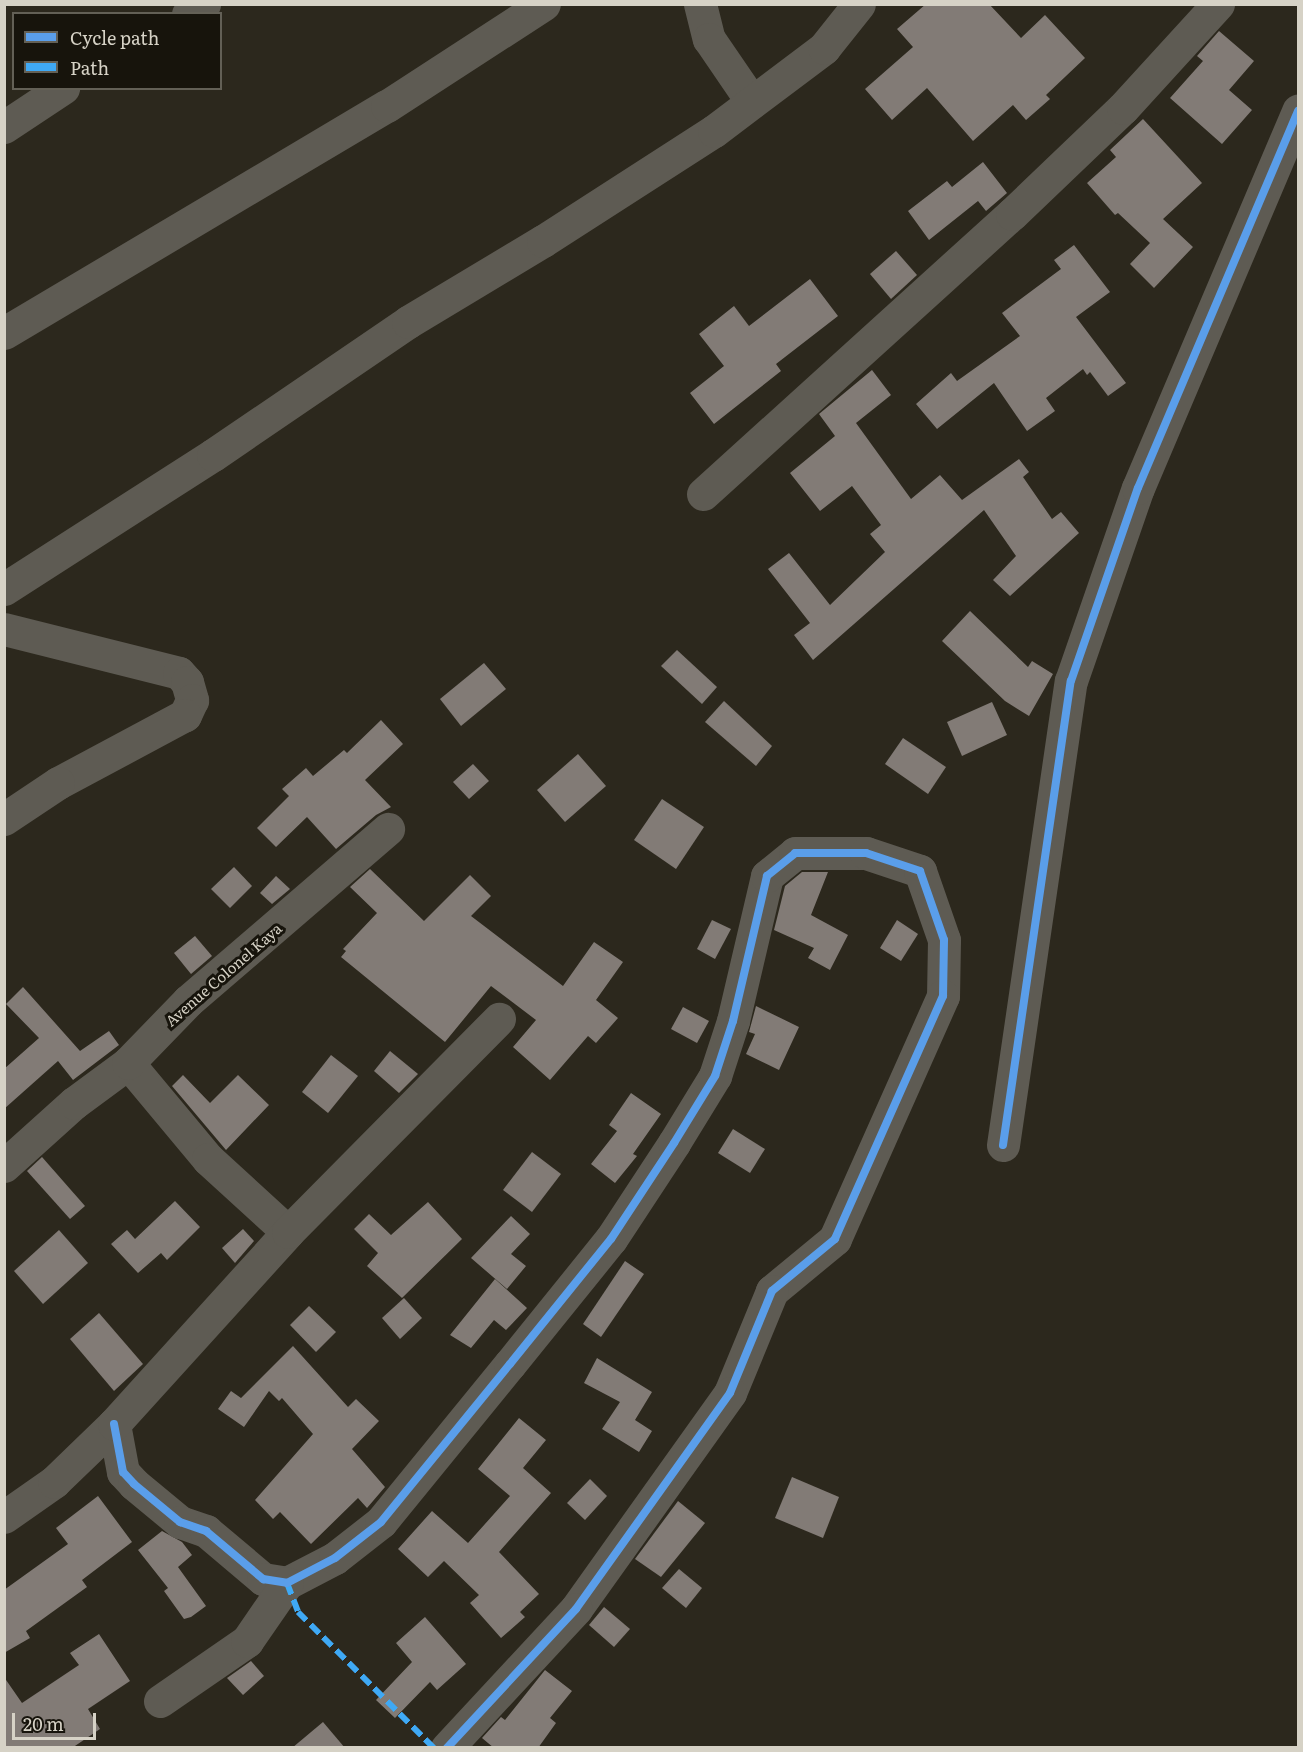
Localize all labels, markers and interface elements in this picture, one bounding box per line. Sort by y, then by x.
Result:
legend [12,12,222,90]
text: Cycle path [70,24,159,51]
text: Path [70,54,109,81]
street label: Avenue Colonel Kaya [161,918,285,1030]
scale bar [15,1701,99,1739]
text: 20 m [23,1710,64,1737]

